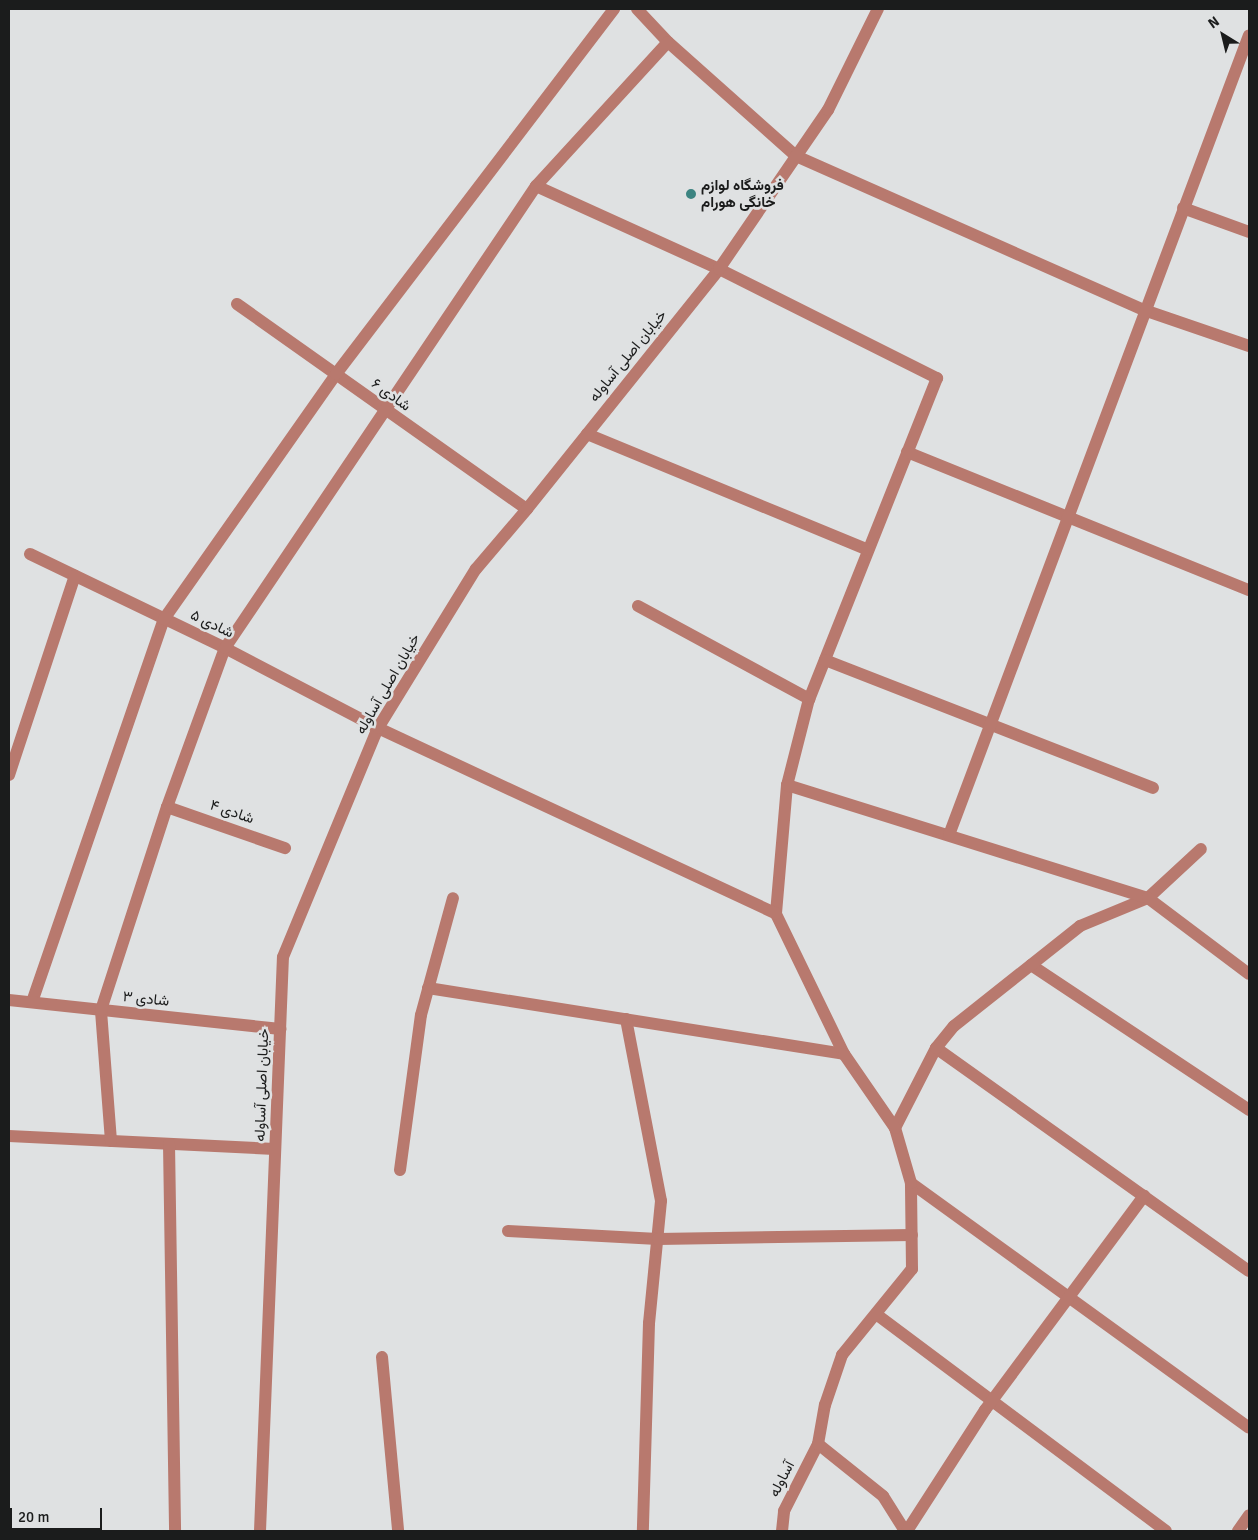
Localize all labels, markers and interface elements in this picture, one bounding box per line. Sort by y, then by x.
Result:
north arrow [1198,10,1248,60]
text: N [1205,13,1223,32]
place label: فروشگاه لوازم خانگی هورام [701,176,784,211]
marker: فروشگاه لوازم خانگی هورام [685,188,697,200]
street label: خیابان اصلی آساوله [585,306,671,406]
street label: شادی ۶ [368,375,414,415]
street label: شادی ۵ [188,606,236,642]
street label: خیابان اصلی آساوله [352,631,424,737]
street label: شادی ۴ [208,796,256,828]
street label: شادی ۳ [122,988,170,1010]
street label: خیابان اصلی آساوله [251,1028,273,1142]
street label: آساوله [765,1458,799,1500]
scale bar [12,1498,105,1530]
text: 20 m [18,1508,49,1526]

